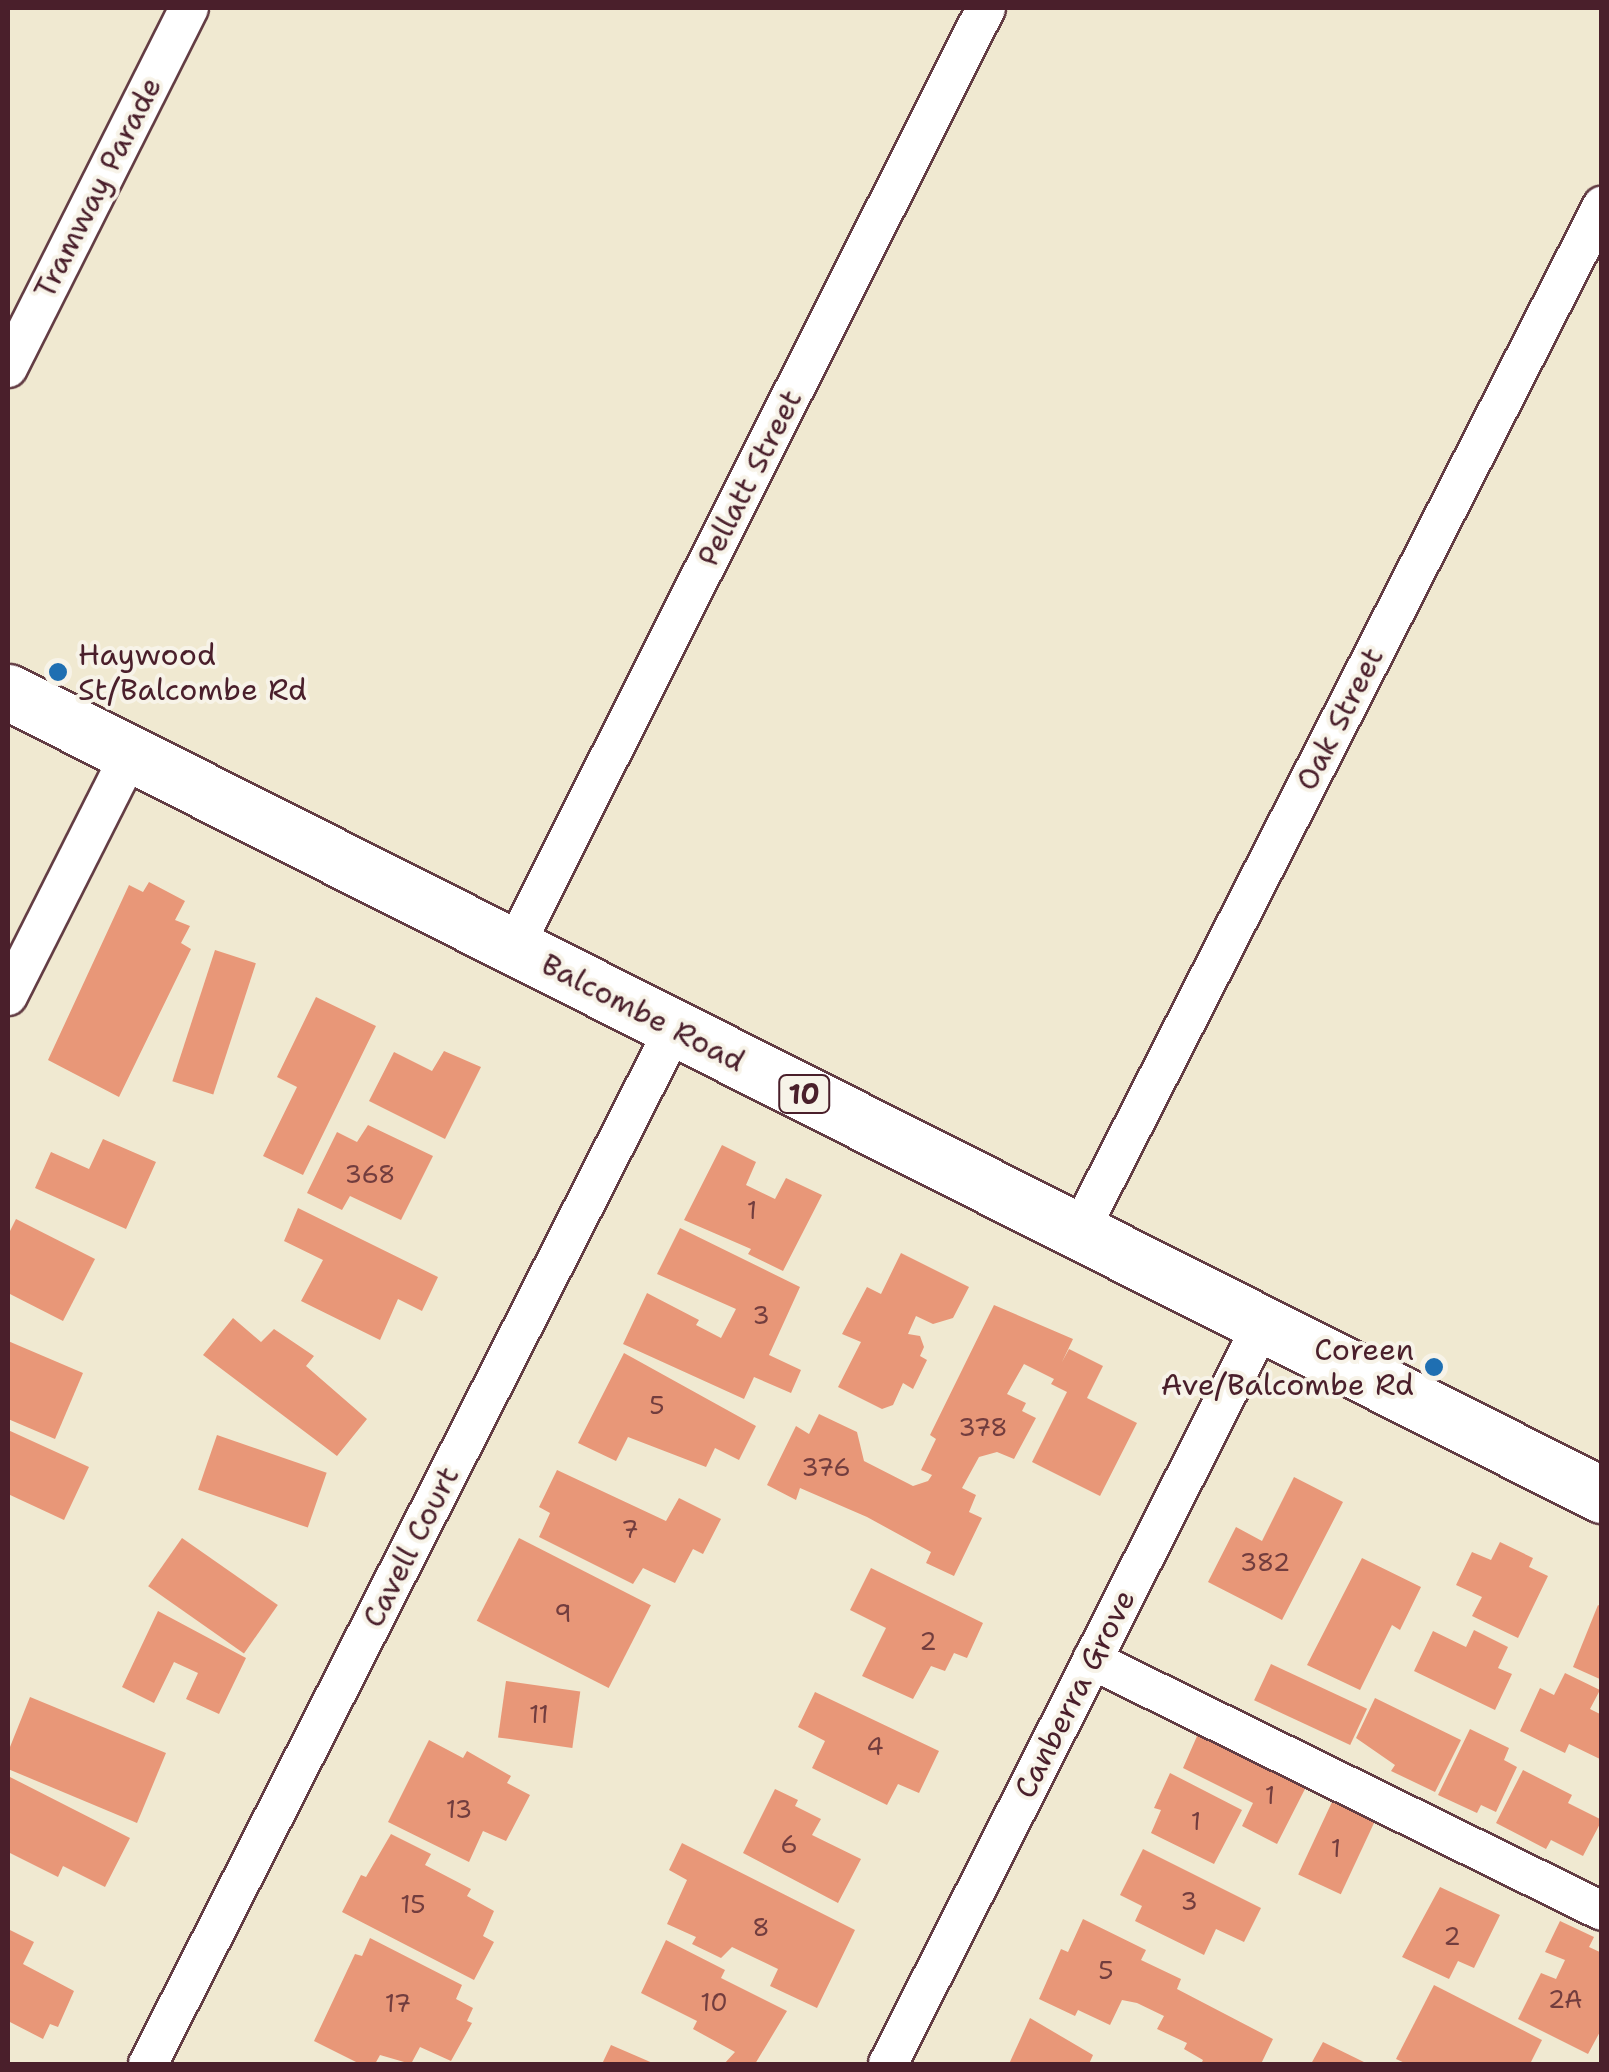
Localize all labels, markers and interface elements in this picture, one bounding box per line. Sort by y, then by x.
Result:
street label: Tramway Parade [27,71,169,305]
street label: Pellatt Street [690,384,810,572]
place label: Haywood St/Balcombe Rd [78,637,307,708]
street label: Oak Street [1289,641,1391,797]
marker: Haywood St/Balcombe Rd [47,661,69,683]
street label: Balcombe Road [535,946,751,1080]
road number: 10 [776,1071,832,1117]
house number: 368 [345,1159,395,1189]
house number: 1 [747,1195,757,1225]
house number: 3 [752,1300,770,1330]
place label: Coreen Ave/Balcombe Rd [1161,1332,1414,1402]
marker: Coreen Ave/Balcombe Rd [1423,1356,1445,1378]
house number: 5 [649,1390,665,1420]
house number: 378 [958,1412,1008,1442]
house number: 376 [801,1452,851,1482]
street label: Cavell Court [355,1461,467,1633]
house number: 7 [621,1514,639,1544]
house number: 382 [1240,1547,1290,1577]
street label: Canberra Grove [1007,1584,1143,1804]
house number: 9 [554,1598,572,1628]
house number: 2 [919,1626,937,1656]
house number: 11 [529,1699,549,1729]
house number: 4 [866,1731,884,1761]
house number: 1 [1265,1780,1275,1810]
house number: 13 [446,1794,472,1824]
house number: 1 [1191,1806,1201,1836]
house number: 6 [780,1829,798,1859]
house number: 1 [1331,1833,1341,1863]
house number: 3 [1180,1886,1198,1916]
house number: 15 [400,1889,426,1919]
house number: 8 [752,1912,770,1942]
house number: 2 [1443,1921,1461,1951]
house number: 5 [1098,1955,1114,1985]
house number: 2A [1548,1984,1582,2014]
house number: 10 [700,1987,728,2017]
house number: 17 [385,1988,411,2018]

